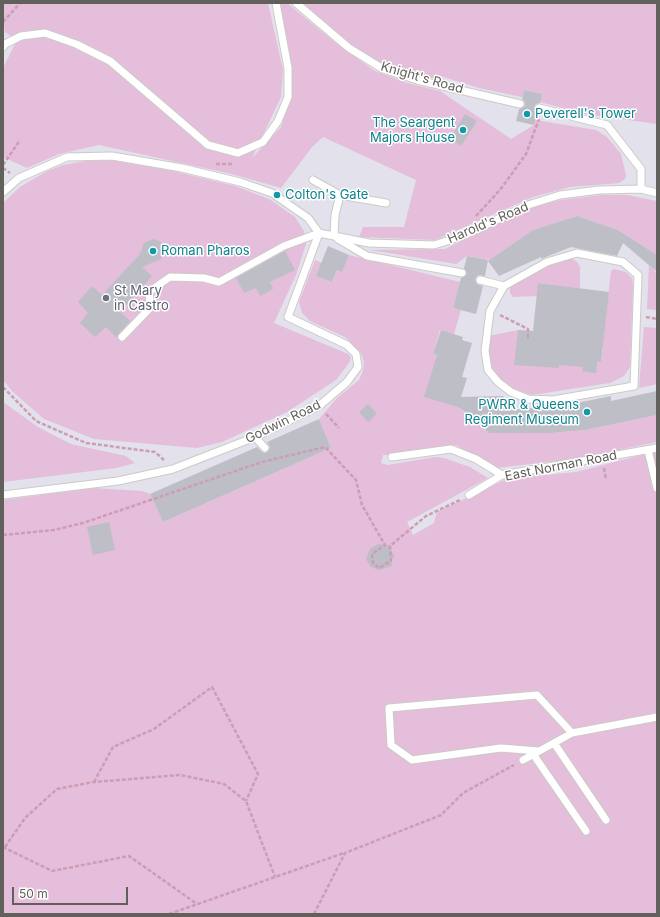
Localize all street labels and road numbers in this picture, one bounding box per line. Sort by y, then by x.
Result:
street label: Knight's Road [379,59,465,97]
street label: Harold's Road [445,199,531,247]
street label: Godwin Road [243,397,323,447]
street label: East Norman Road [504,447,618,485]

